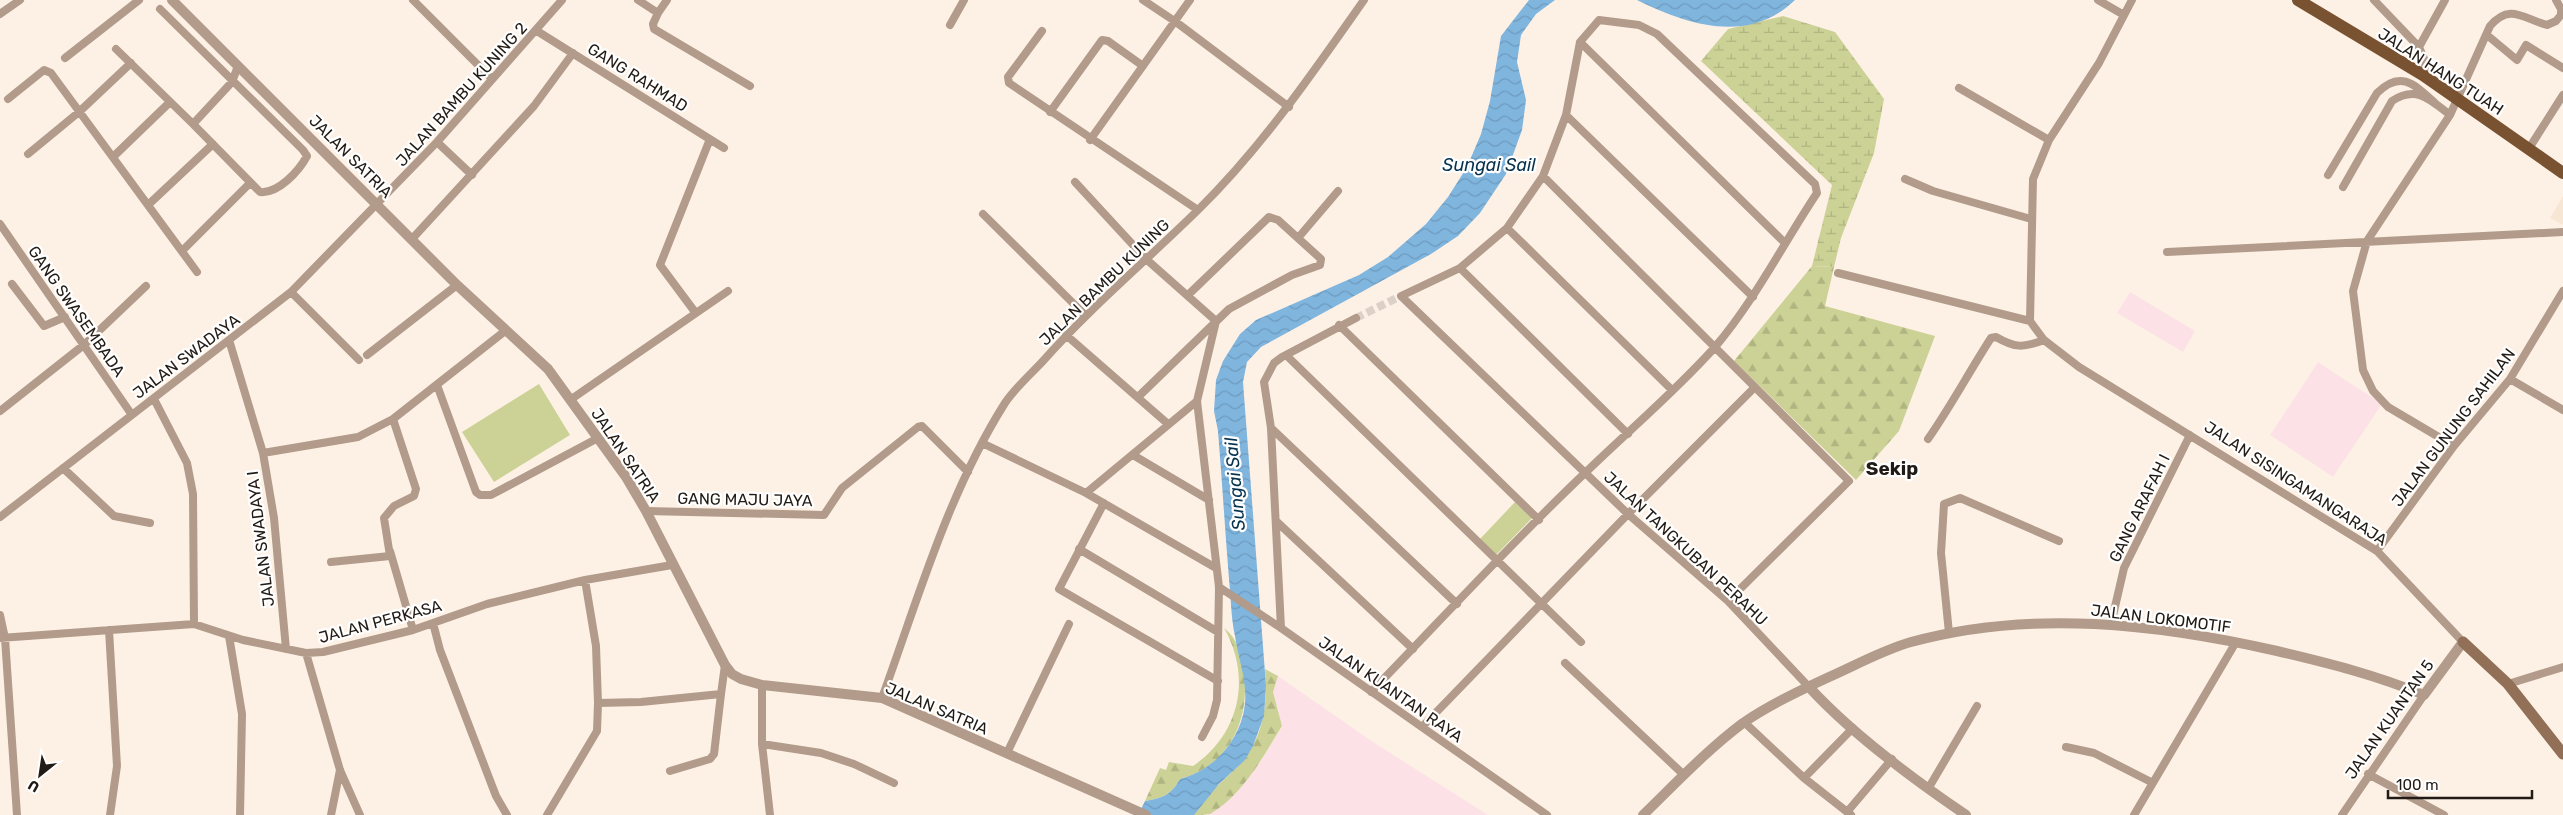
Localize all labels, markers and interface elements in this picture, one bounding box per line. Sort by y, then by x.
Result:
street label: JALAN BAMBU KUNING 2 [392,19,531,170]
street label: JALAN HANG TUAH [2375,24,2507,119]
street label: GANG RAHMAD [584,39,691,116]
street label: JALAN SATRIA [305,111,396,202]
water label: Sungai Sail [1442,154,1536,176]
street label: JALAN BAMBU KUNING [1035,215,1173,349]
street label: GANG SWASEMBADA [24,242,129,381]
street label: JALAN SWADAYA [129,310,244,403]
street label: JALAN GUNUNG SAHILAN [2388,345,2519,510]
street label: JALAN SATRIA [587,405,664,506]
street label: JALAN SISINGAMANGARAJA [2201,417,2391,550]
water label: Sungai Sail [1220,436,1250,532]
street label: GANG ARAFAH I [2105,451,2174,565]
district label: Sekip [1866,457,1918,480]
street label: JALAN TANGKUBAN PERAHU [1600,467,1771,629]
street label: JALAN SWADAYA I [243,470,278,608]
street label: GANG MAJU JAYA [677,489,813,510]
street label: JALAN PERKASA [317,596,444,647]
street label: JALAN LOKOMOTIF [2090,600,2232,637]
street label: JALAN KUANTAN RAYA [1315,632,1467,747]
street label: JALAN KUANTAN 5 [2341,656,2438,783]
street label: JALAN SATRIA [883,678,991,739]
north arrow [15,750,65,800]
scale bar [2388,768,2532,800]
text: U [25,776,42,796]
text: 100 m [2396,776,2438,794]

